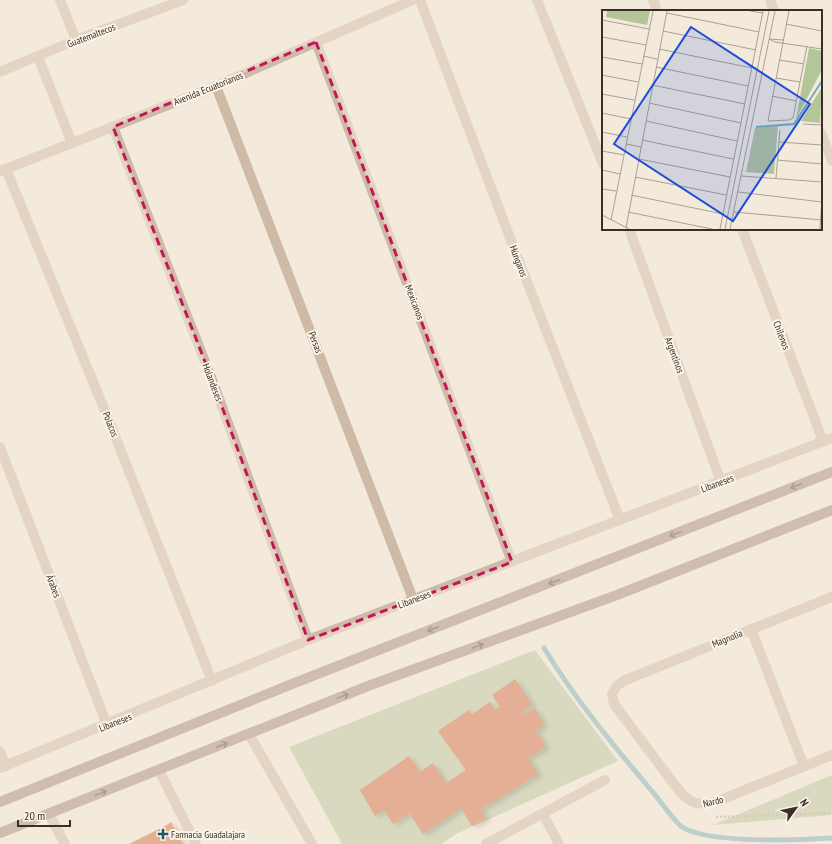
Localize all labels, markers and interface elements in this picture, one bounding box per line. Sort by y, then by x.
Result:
inset map [602,10,822,230]
street label: Guatemaltecos [65,20,118,51]
street label: Avenida Ecuatorianos [172,68,245,108]
street label: Húngaros [507,244,531,279]
street label: Mexicanos [402,283,427,322]
street label: Chilenos [770,319,793,352]
street label: Persas [306,330,326,355]
street label: Argentinos [662,335,687,376]
street label: Holandeses [199,361,226,404]
street label: Polacos [100,410,122,439]
street label: Libaneses [699,471,736,496]
one-way arrow [790,483,802,491]
one-way arrow [669,531,681,538]
street label: Árabes [43,573,64,600]
one-way arrow [548,578,560,586]
street label: Libaneses [396,587,433,612]
one-way arrow [427,626,439,634]
street label: Magnolia [710,626,744,650]
one-way arrow [471,642,483,650]
one-way arrow [336,692,348,700]
street label: Libaneses [97,710,134,735]
one-way arrow [216,740,228,748]
one-way arrow [95,788,107,796]
north arrow [776,788,816,828]
street label: Nardo [701,793,725,810]
text: N [797,796,812,809]
scale bar [18,802,70,828]
text: 20 m [24,808,45,823]
place label: Farmacia Guadalajara [171,828,245,841]
marker: Farmacia Guadalajara [158,829,168,839]

